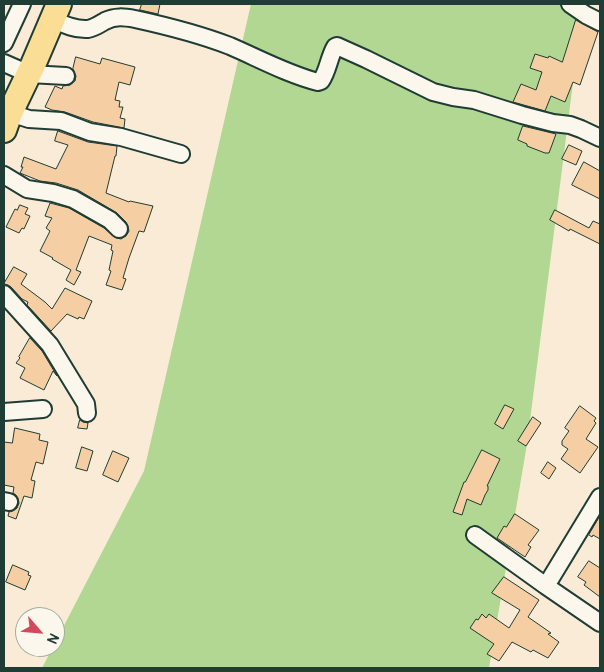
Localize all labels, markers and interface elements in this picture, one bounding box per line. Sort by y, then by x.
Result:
north arrow [15,607,65,657]
text: N [43,631,63,647]

